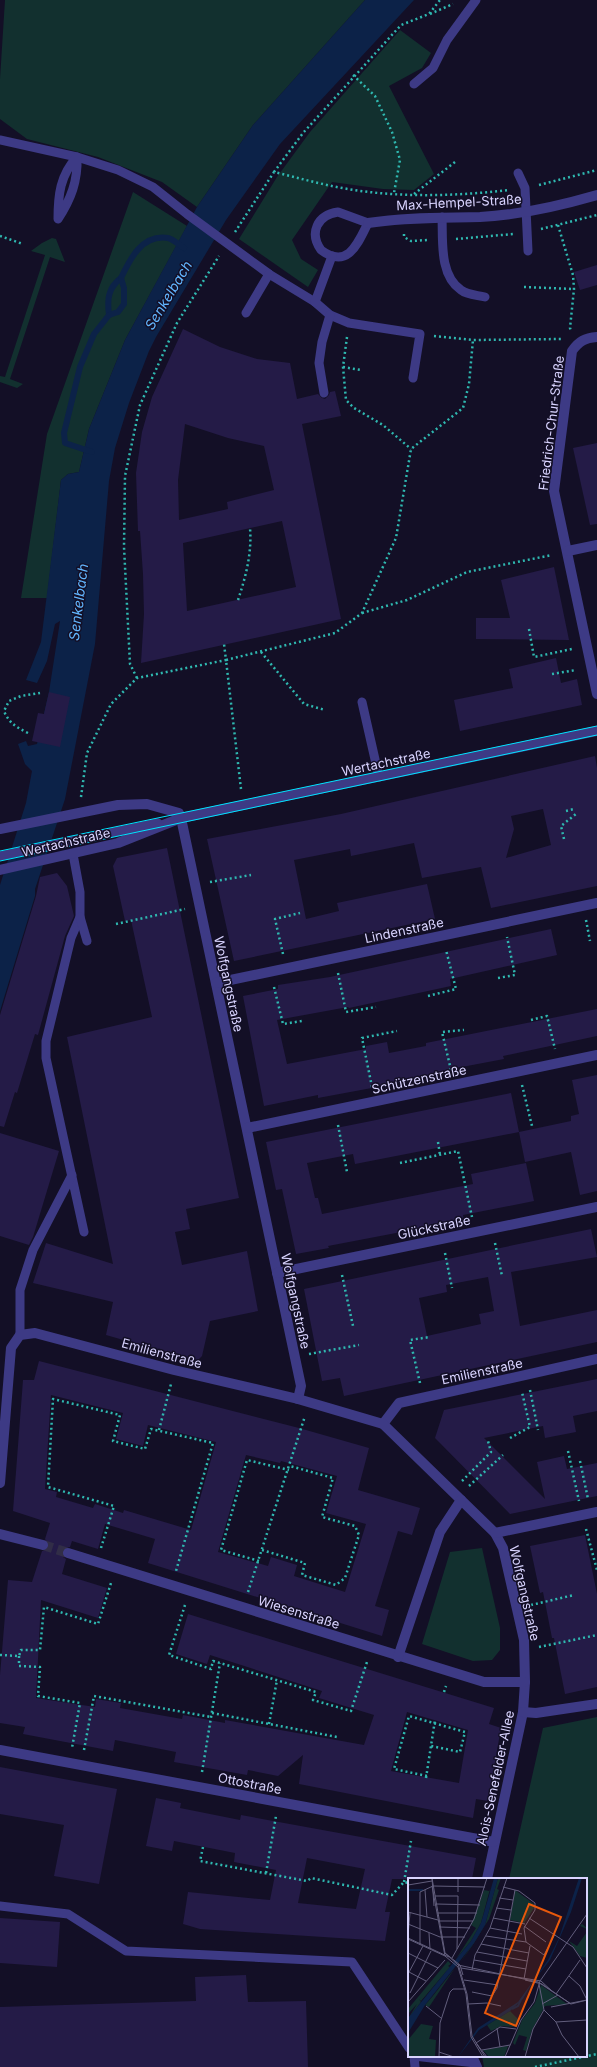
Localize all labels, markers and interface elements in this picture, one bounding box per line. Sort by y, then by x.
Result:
street label: Max-Hempel-Straße [396,191,522,213]
water label: Senkelbach [141,257,195,333]
street label: Friedrich-Chur-Straße [535,355,567,491]
water label: Senkelbach [65,562,91,642]
street label: Wertachstraße [340,745,432,779]
street label: Wertachstraße [20,824,112,860]
street label: Lindenstraße [363,914,445,946]
street label: Wolfgangstraße [211,935,247,1033]
street label: Schützenstraße [370,1061,468,1097]
street label: Glückstraße [396,1211,472,1243]
street label: Wolfgangstraße [278,1252,314,1350]
street label: Emilienstraße [120,1335,204,1371]
street label: Emilienstraße [440,1355,524,1387]
street label: Wolfgangstraße [506,1544,544,1642]
street label: Wiesenstraße [256,1592,342,1632]
street label: Alois-Senefelder-Allee [473,1709,517,1847]
street label: Ottostraße [217,1769,283,1797]
inset map [408,1878,587,2057]

